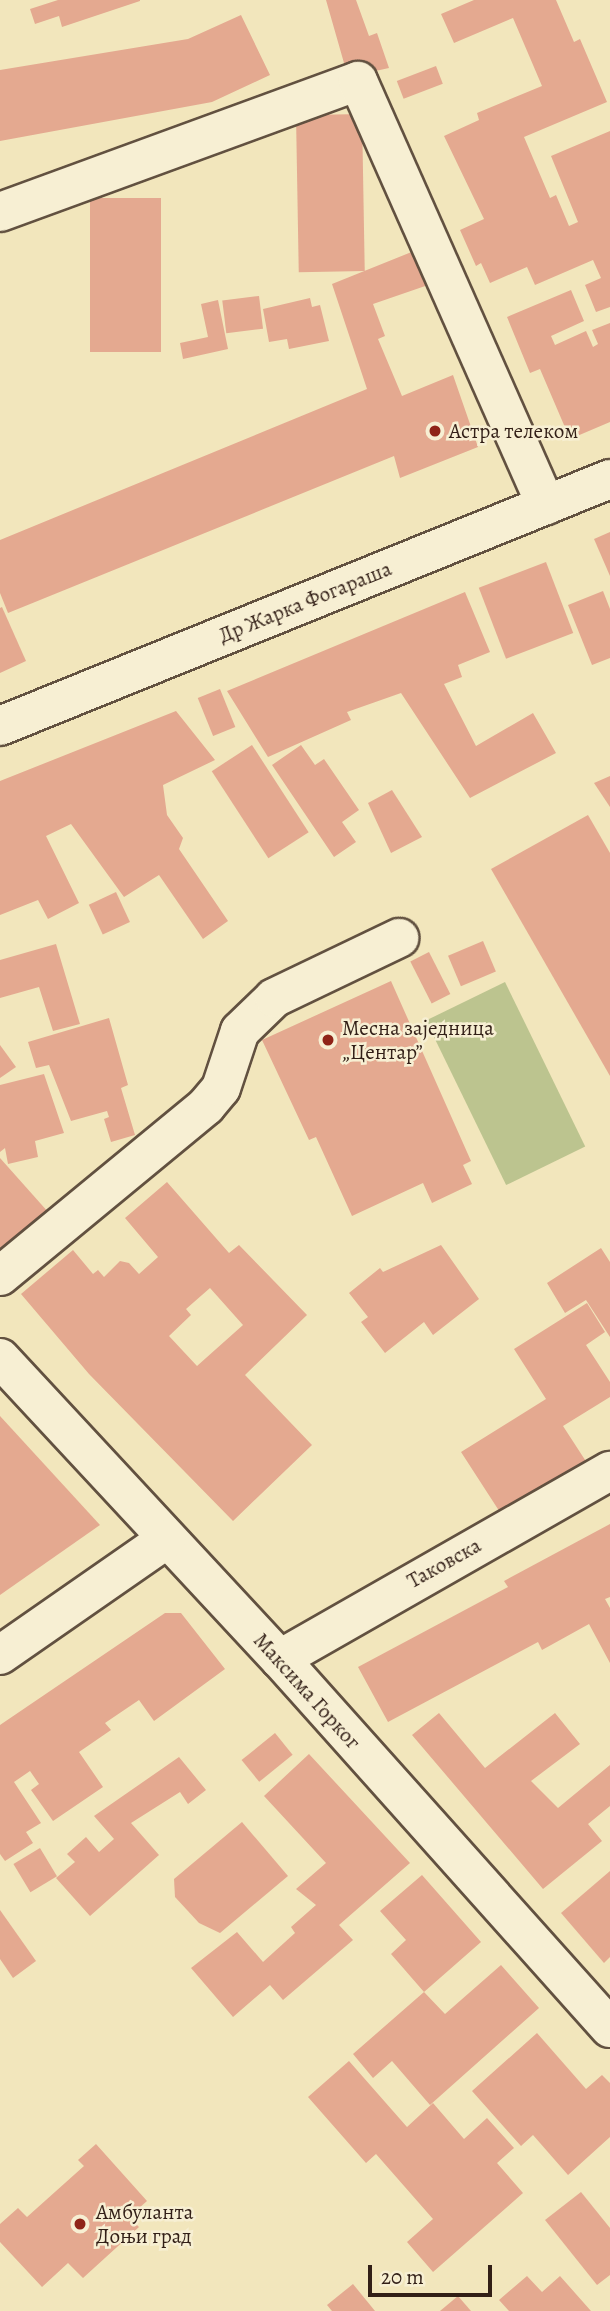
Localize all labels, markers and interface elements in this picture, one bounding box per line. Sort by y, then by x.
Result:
place label: Астра телеком [449,418,578,444]
marker: Астра телеком [427,423,443,439]
street label: Др Жарка Фогараша [215,556,395,648]
place label: Месна заједница „Центар” [342,1015,494,1065]
marker: Месна заједница „Центар” [320,1032,336,1048]
street label: Таковска [403,1532,485,1594]
street label: Максима Горког [248,1628,366,1754]
place label: Амбуланта Доњи град [96,2199,193,2249]
marker: Амбуланта Доњи град [70,2214,90,2234]
scale bar [372,2252,496,2296]
text: 20 m [381,2263,424,2291]

